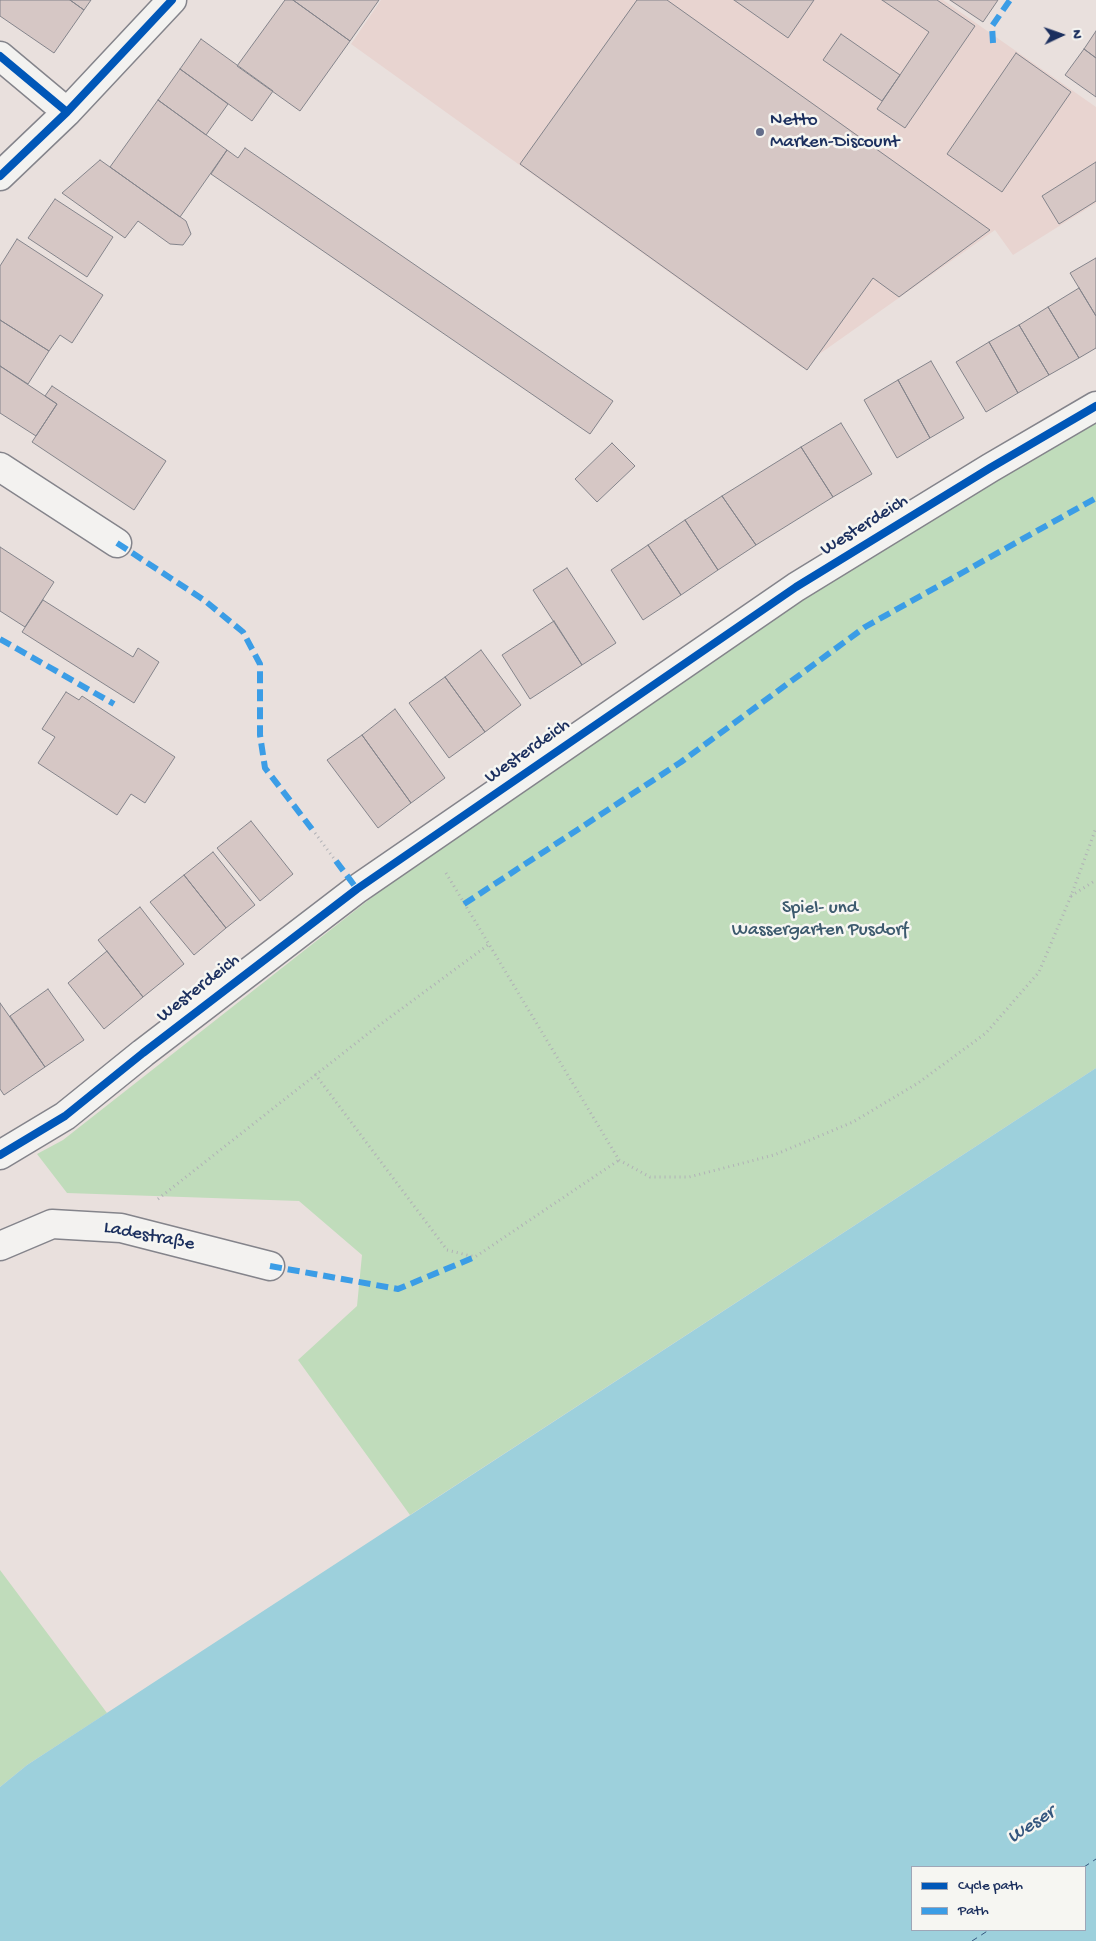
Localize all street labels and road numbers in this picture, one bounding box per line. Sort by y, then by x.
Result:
street label: Westerdeich [817,490,913,562]
street label: Westerdeich [481,714,575,790]
street label: Westerdeich [153,950,245,1028]
street label: Ladestraße [102,1217,196,1257]

